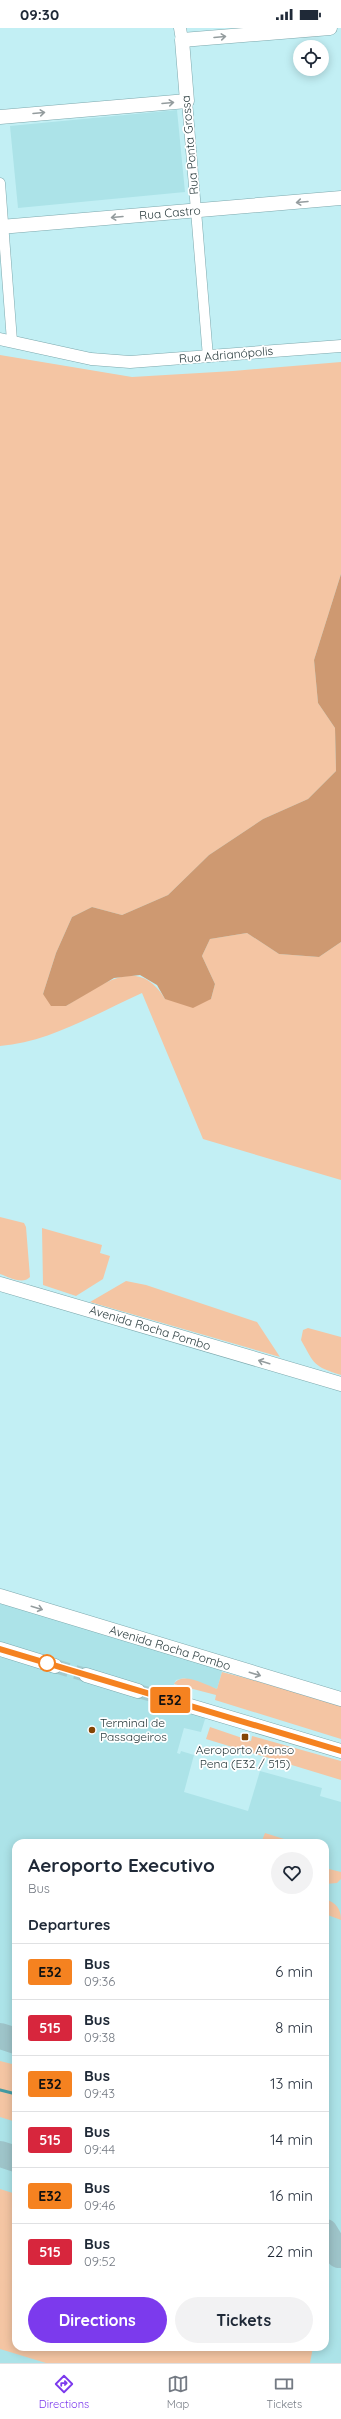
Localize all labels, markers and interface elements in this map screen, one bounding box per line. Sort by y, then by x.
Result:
text: 09:30 [20,5,59,24]
one-way arrow [213,34,226,41]
map controls [293,40,329,76]
button: locate [293,40,329,76]
street label: Rua Ponta Grossa [178,95,201,195]
one-way arrow [161,99,174,106]
one-way arrow [32,110,45,117]
one-way arrow [296,198,309,205]
street label: Rua Castro [139,202,201,223]
one-way arrow [111,214,124,221]
street label: Rua Adrianópolis [178,343,274,366]
street label: Avenida Rocha Pombo [88,1302,213,1353]
one-way arrow [258,1358,271,1365]
one-way arrow [31,1605,44,1612]
street label: Avenida Rocha Pombo [108,1622,233,1673]
unlabelled marker [38,1654,56,1672]
one-way arrow [249,1671,262,1678]
line badge: E32 [147,1687,193,1713]
text: E32 [158,1691,182,1709]
place label: Terminal de Passageiros [100,1715,167,1744]
marker: Terminal de Passageiros [87,1725,97,1735]
marker: Aeroporto Afonso Pena (E32 / 515) [240,1732,250,1742]
place label: Aeroporto Afonso Pena (E32 / 515) [196,1742,294,1771]
button: heart [271,1852,313,1894]
text: Aeroporto Executivo [28,1853,215,1877]
text: Bus [28,1880,50,1896]
text: Departures [28,1915,110,1934]
text: Bus [84,1954,110,1973]
text: 6 min [275,1962,313,1981]
text: E32 [38,1963,62,1981]
text: 09:36 [84,1973,115,1989]
text: Bus [84,2010,110,2029]
text: 8 min [275,2018,313,2037]
text: 515 [39,2019,61,2037]
text: 09:38 [84,2029,115,2045]
text: Bus [84,2066,110,2085]
text: 13 min [270,2074,313,2093]
text: E32 [38,2075,62,2093]
text: 09:43 [84,2085,115,2101]
text: Bus [84,2122,110,2141]
text: 14 min [270,2130,313,2149]
text: 515 [39,2131,61,2149]
text: 09:44 [84,2141,115,2157]
text: Bus [84,2178,110,2197]
text: 16 min [270,2186,313,2205]
text: E32 [38,2187,62,2205]
text: 09:46 [84,2197,115,2213]
text: Bus [84,2234,110,2253]
text: 22 min [267,2242,313,2261]
text: 515 [39,2243,61,2261]
text: 09:52 [84,2253,116,2269]
button: Directions [28,2297,167,2343]
button: Tickets [175,2297,313,2343]
tab: Directions [39,2373,89,2411]
tab: Map [167,2373,189,2411]
tab: Tickets [267,2373,302,2411]

